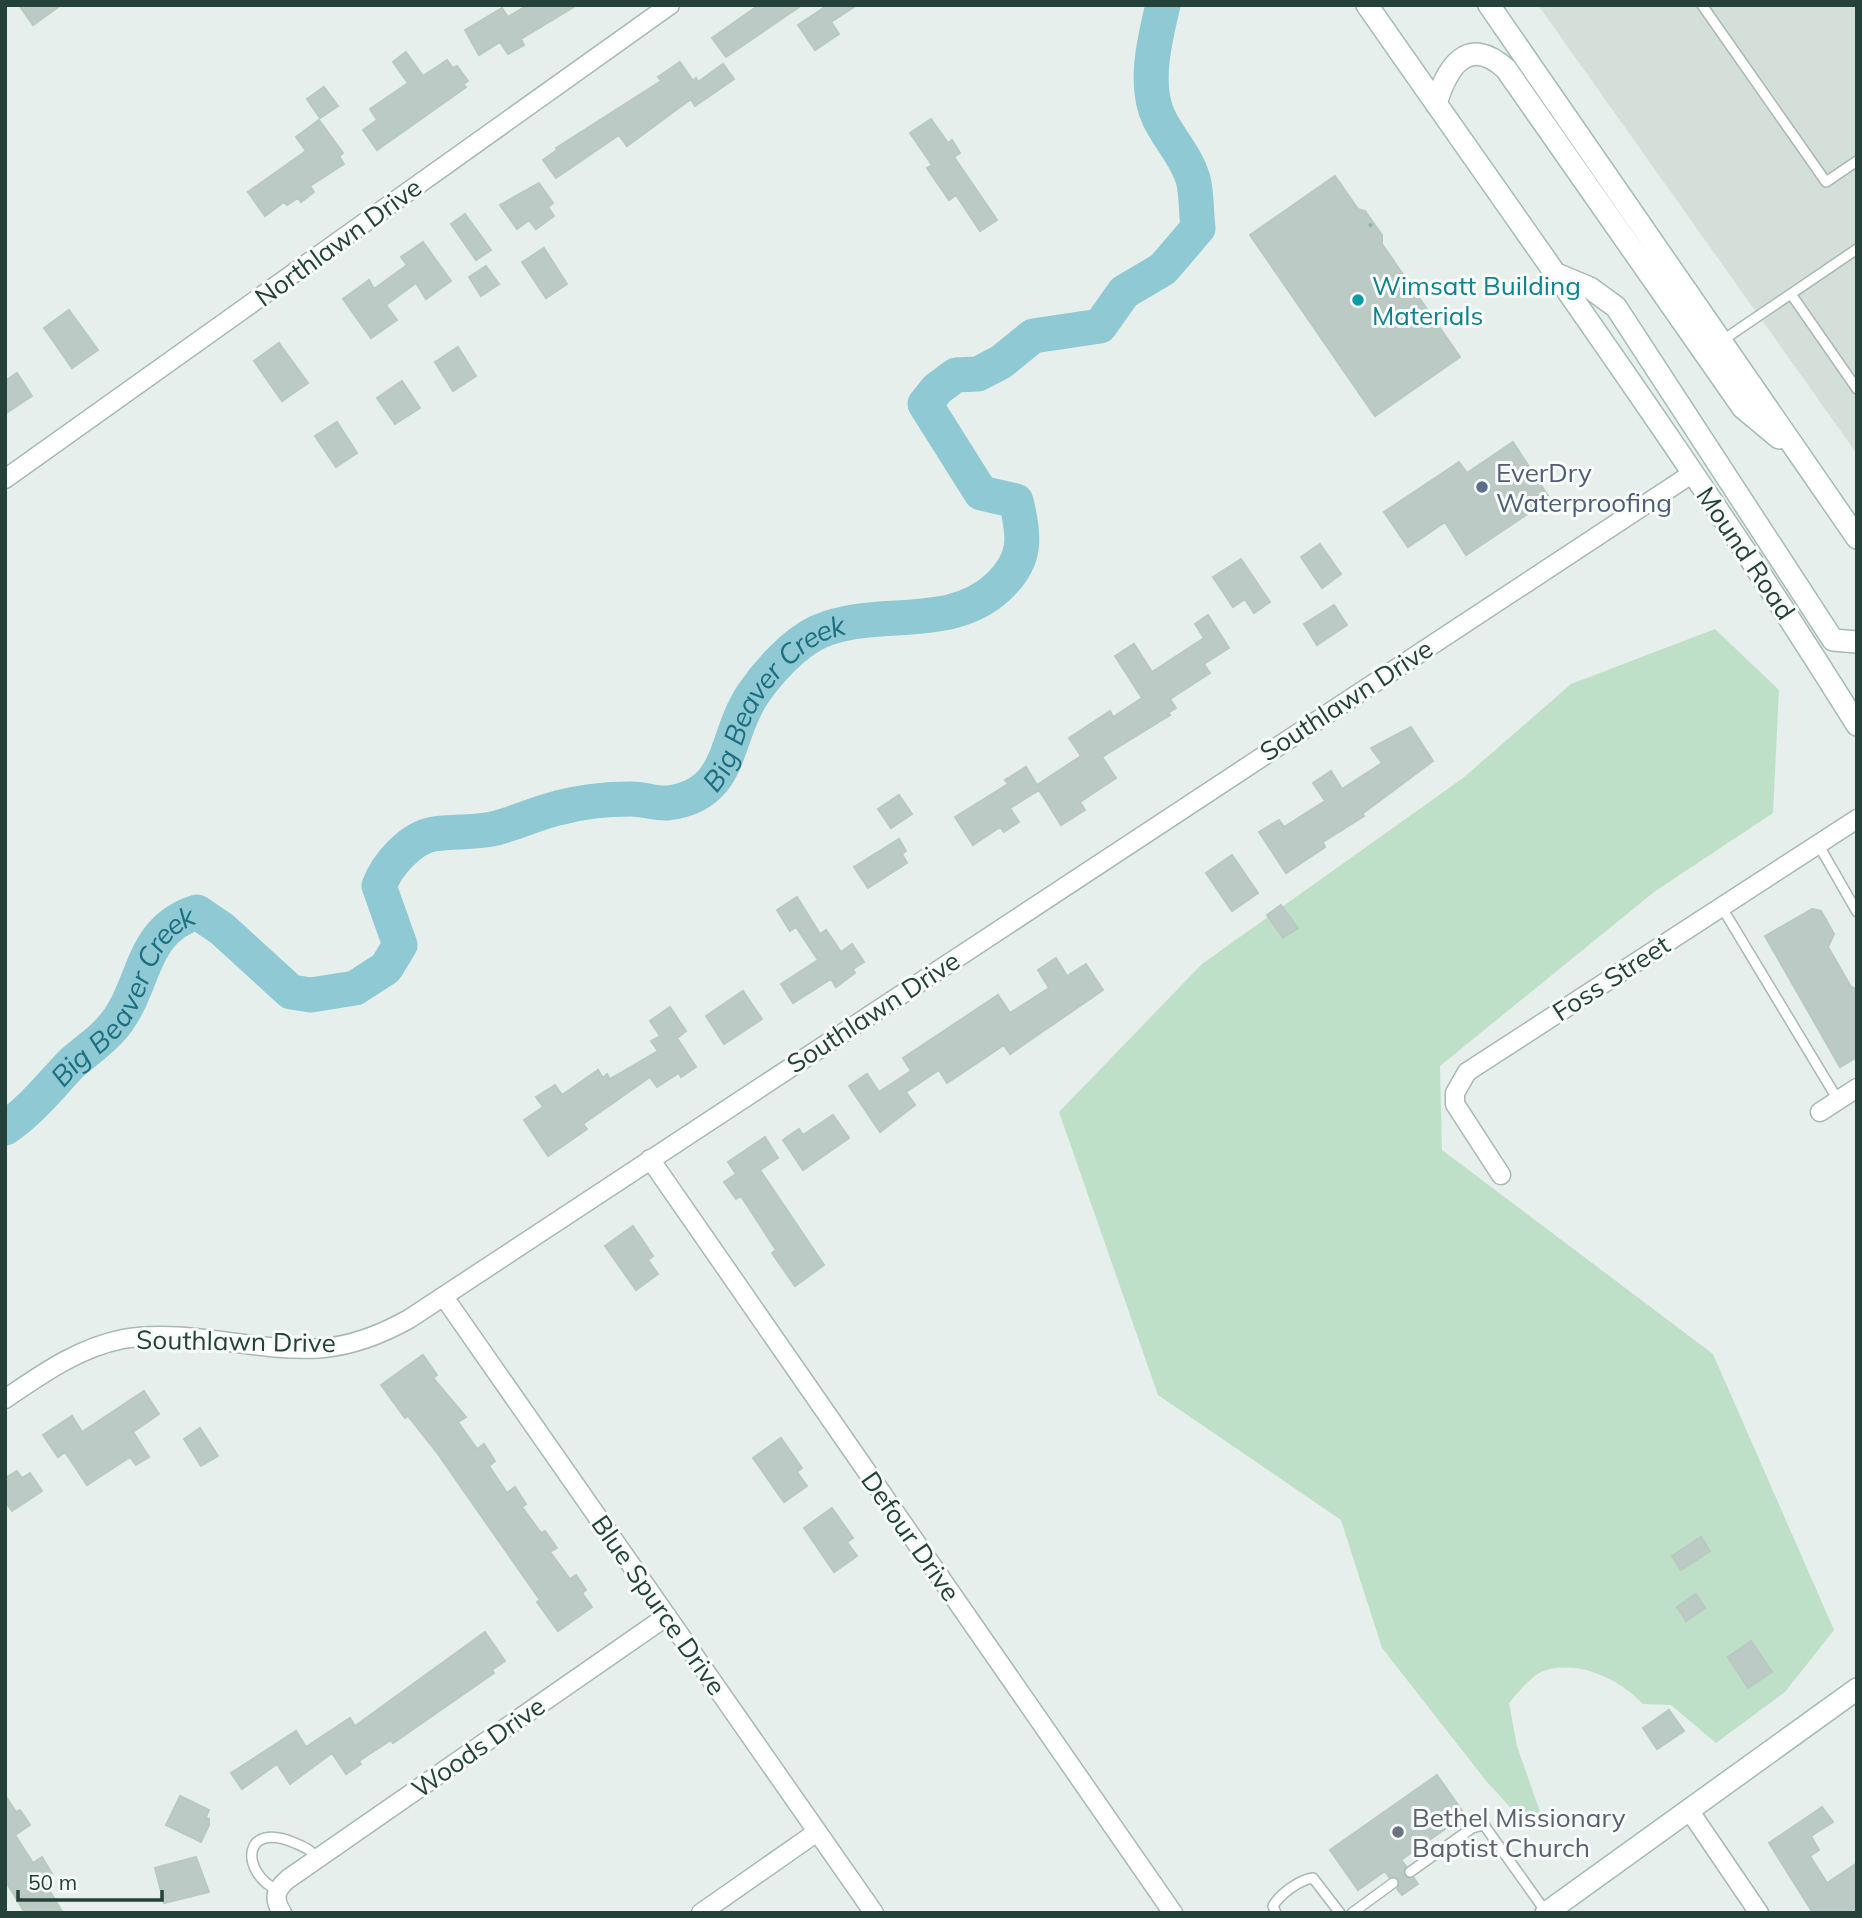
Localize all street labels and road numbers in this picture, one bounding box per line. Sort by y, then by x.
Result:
street label: Northlawn Drive [248,171,428,313]
street label: Mound Road [1689,480,1803,626]
street label: Southlawn Drive [1253,632,1439,768]
street label: Foss Street [1546,928,1676,1028]
street label: Southlawn Drive [780,944,966,1080]
street label: Southlawn Drive [136,1323,336,1359]
street label: Defour Drive [854,1465,968,1607]
street label: Blue Spurce Drive [585,1509,733,1701]
street label: Woods Drive [405,1689,551,1805]

